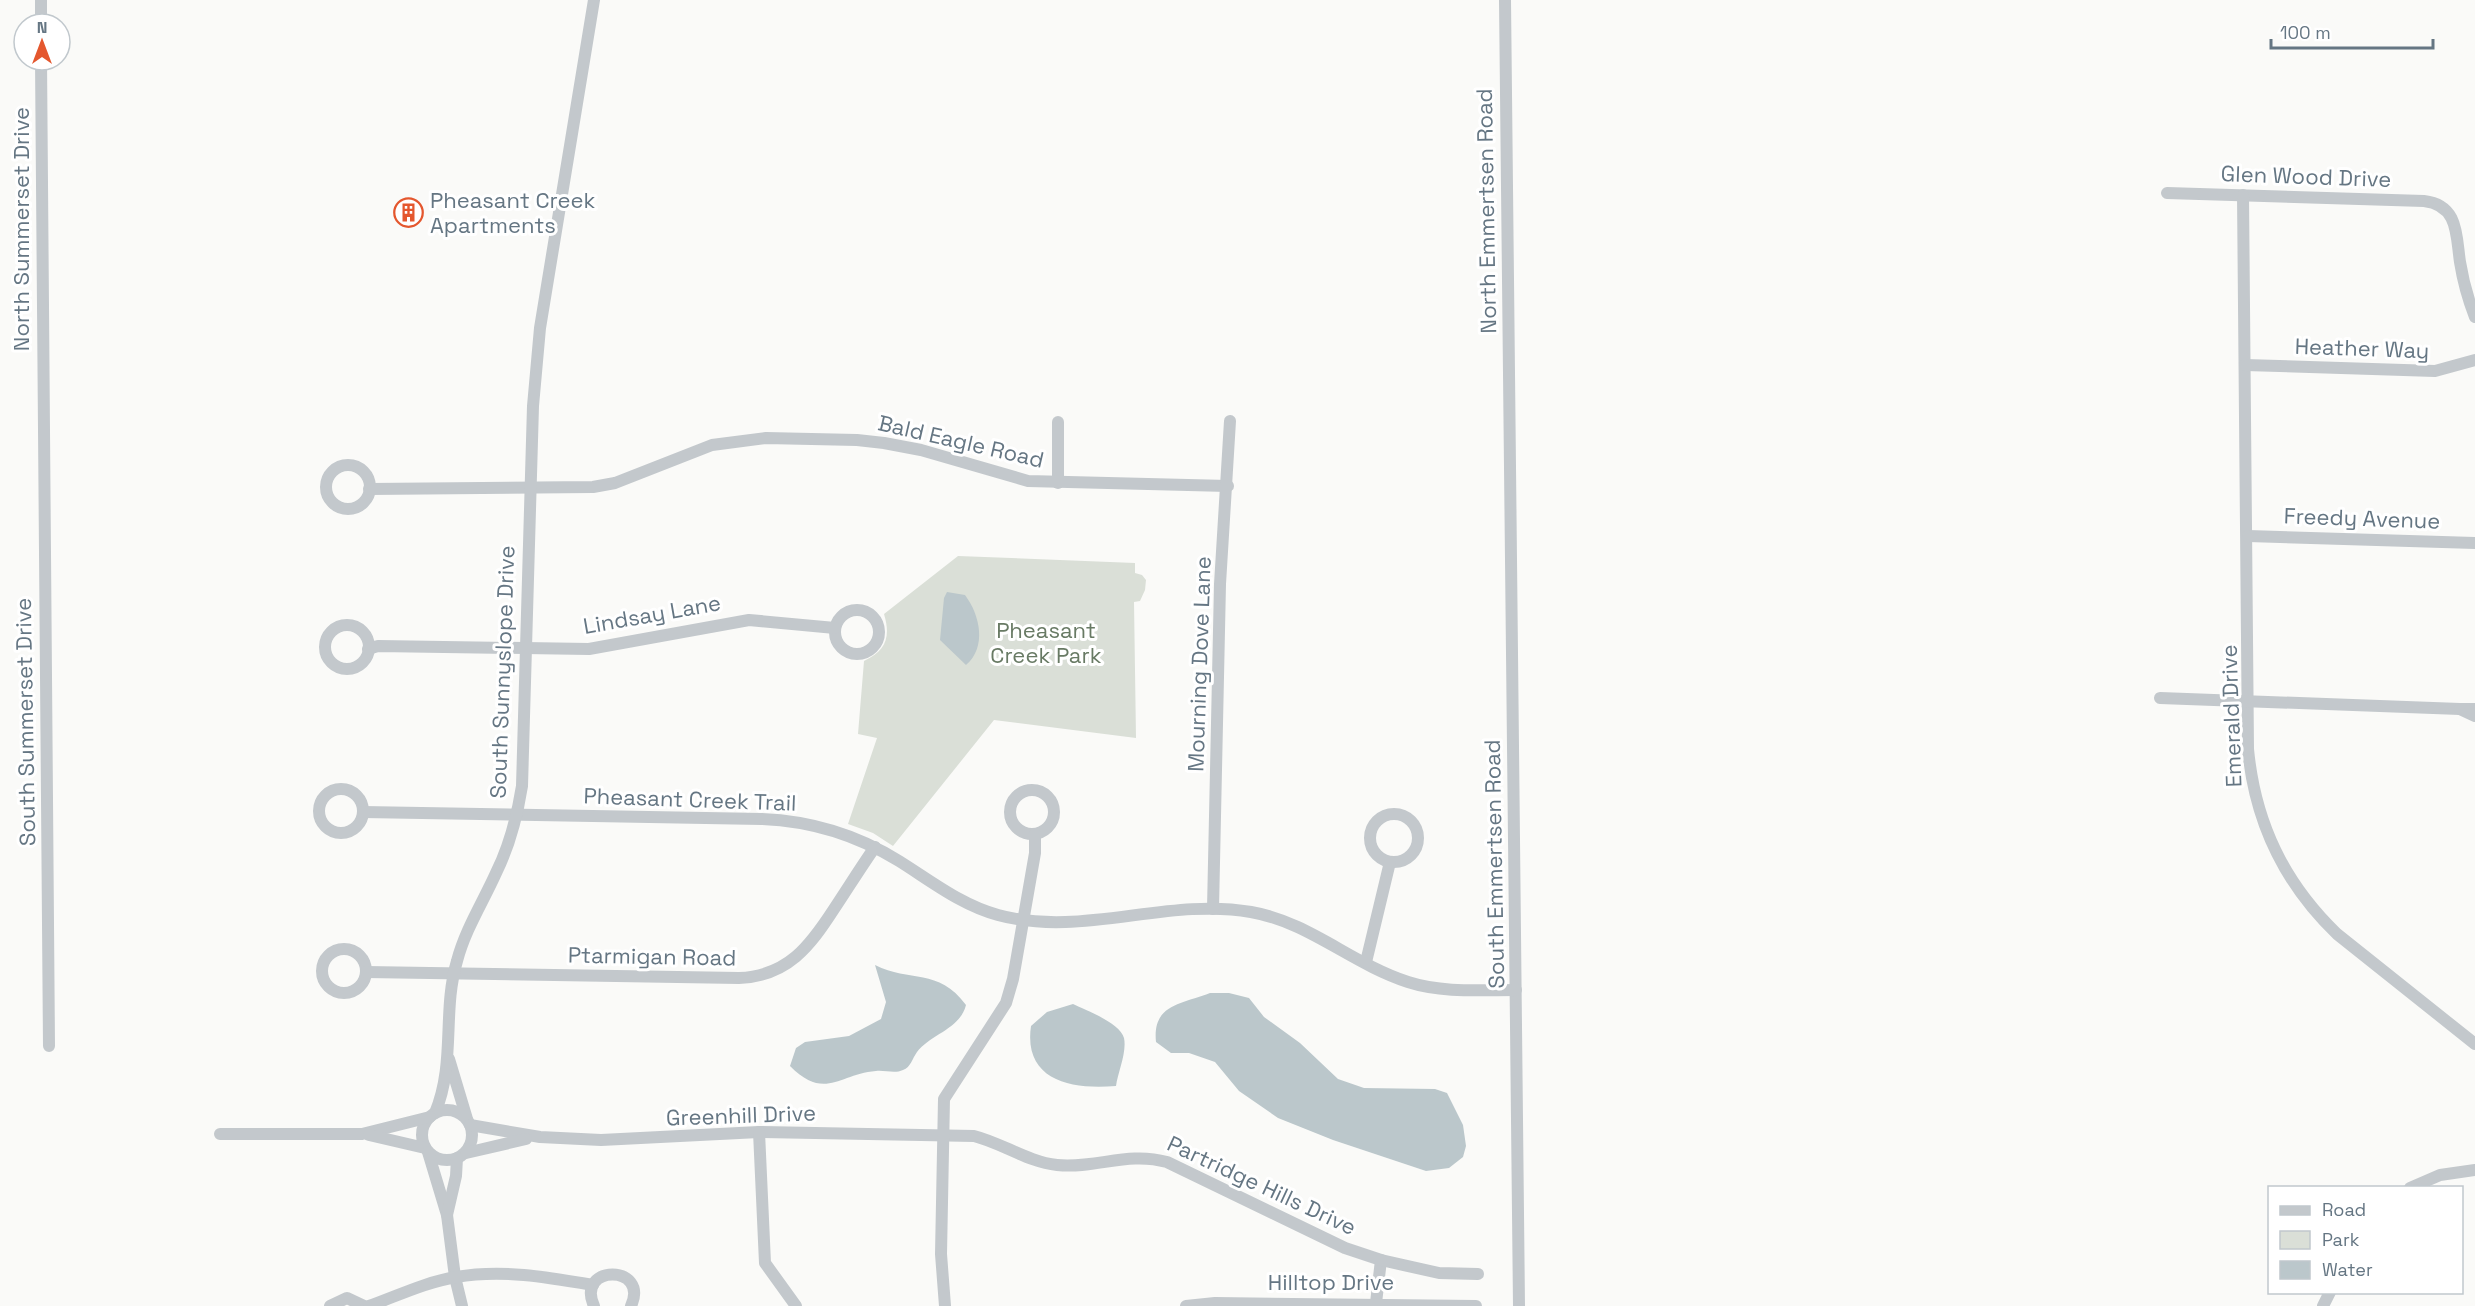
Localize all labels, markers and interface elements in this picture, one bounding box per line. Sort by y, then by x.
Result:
north arrow [12,12,72,72]
scale bar [2271,12,2433,50]
text: N [37,17,47,38]
text: 100 m [2280,21,2331,44]
street label: North Emmertsen Road [1470,88,1502,334]
street label: North Summerset Drive [7,107,35,351]
street label: Glen Wood Drive [2220,159,2392,193]
place label: Pheasant Creek Apartments [430,186,595,239]
building icon: Pheasant Creek Apartments [393,197,425,229]
street label: Heather Way [2294,332,2430,364]
street label: Bald Eagle Road [875,408,1047,474]
street label: Freedy Avenue [2283,501,2441,535]
street label: South Sunnyslope Drive [484,545,520,799]
street label: Mourning Dove Lane [1181,556,1217,772]
street label: Lindsay Lane [581,588,723,640]
street label: South Summerset Drive [9,598,41,846]
park label: Pheasant Creek Park [990,616,1102,669]
street label: Emerald Drive [2215,644,2247,788]
street label: South Emmertsen Road [1478,739,1510,989]
street label: Pheasant Creek Trail [583,781,797,817]
street label: Ptarmigan Road [568,941,736,971]
street label: Greenhill Drive [666,1098,816,1132]
street label: Partridge Hills Drive [1163,1129,1361,1241]
legend [2268,1186,2463,1294]
text: Road [2322,1198,2366,1221]
text: Park [2322,1228,2360,1251]
text: Water [2322,1258,2373,1281]
street label: Hilltop Drive [1268,1268,1394,1296]

